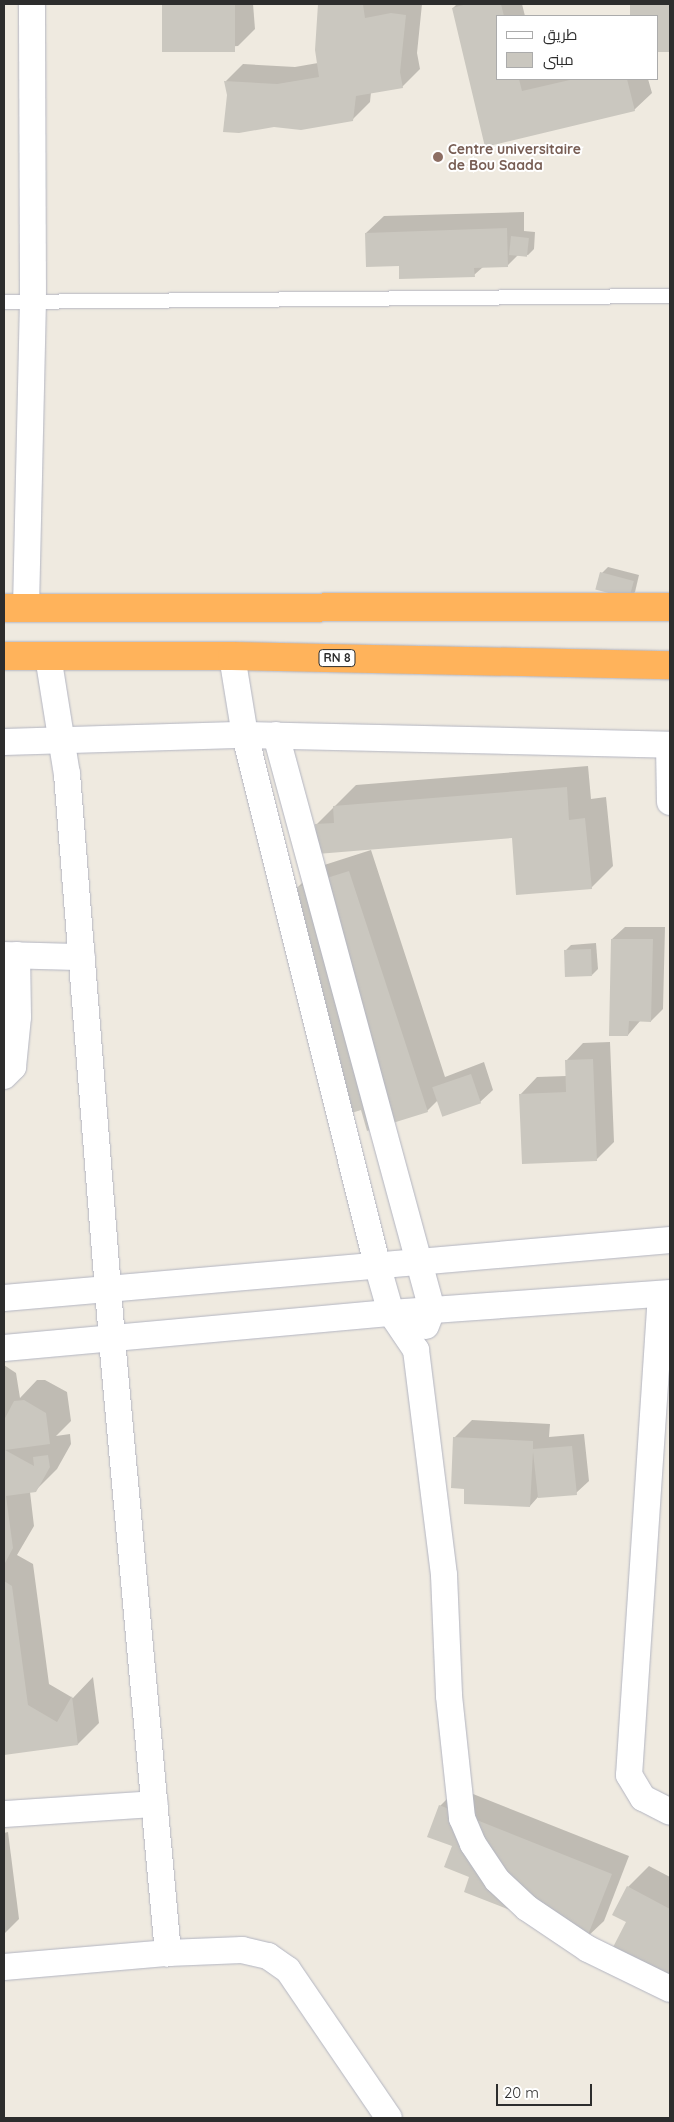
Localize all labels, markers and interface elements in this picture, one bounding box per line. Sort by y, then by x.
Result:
legend [497,15,659,80]
text: طريق [543,25,577,44]
text: مبنى [543,50,574,69]
place label: Centre universitaire de Bou Saada [448,141,581,174]
marker: Centre universitaire de Bou Saada [432,151,444,163]
road number: RN 8 [318,648,356,668]
scale bar [499,2074,595,2106]
text: 20 m [504,2083,539,2102]

